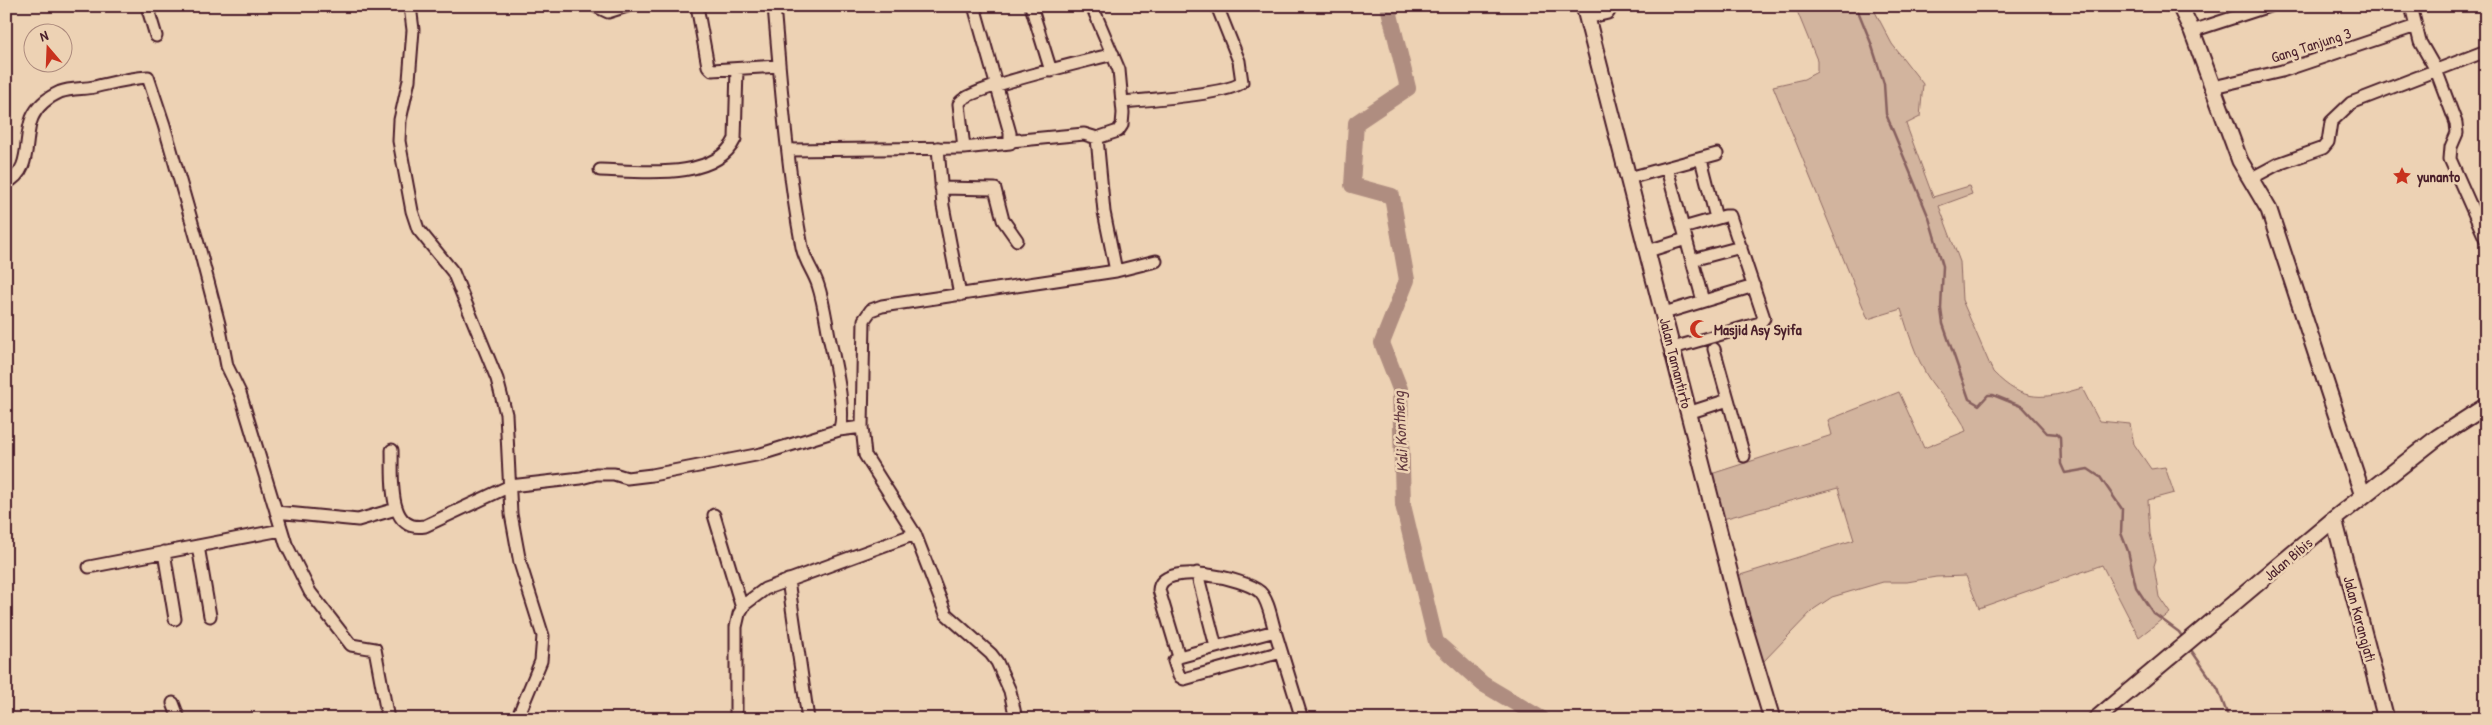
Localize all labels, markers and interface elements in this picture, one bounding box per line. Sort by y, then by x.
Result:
north arrow [22,22,72,72]
street label: Gang Tanjung 3 [2268,22,2354,68]
text: N [37,25,51,45]
place icon: yunanto [2391,165,2413,187]
place label: yunanto [2416,166,2460,188]
street label: Jalan Tamantirto [1655,315,1697,411]
mosque icon: Masjid Asy Syifa [1688,318,1710,340]
place label: Masjid Asy Syifa [1714,319,1802,341]
water label: Kali Kontheng [1387,390,1413,473]
street label: Jalan Bibis [2259,532,2317,586]
street label: Jalan Karangjati [2338,574,2382,664]

